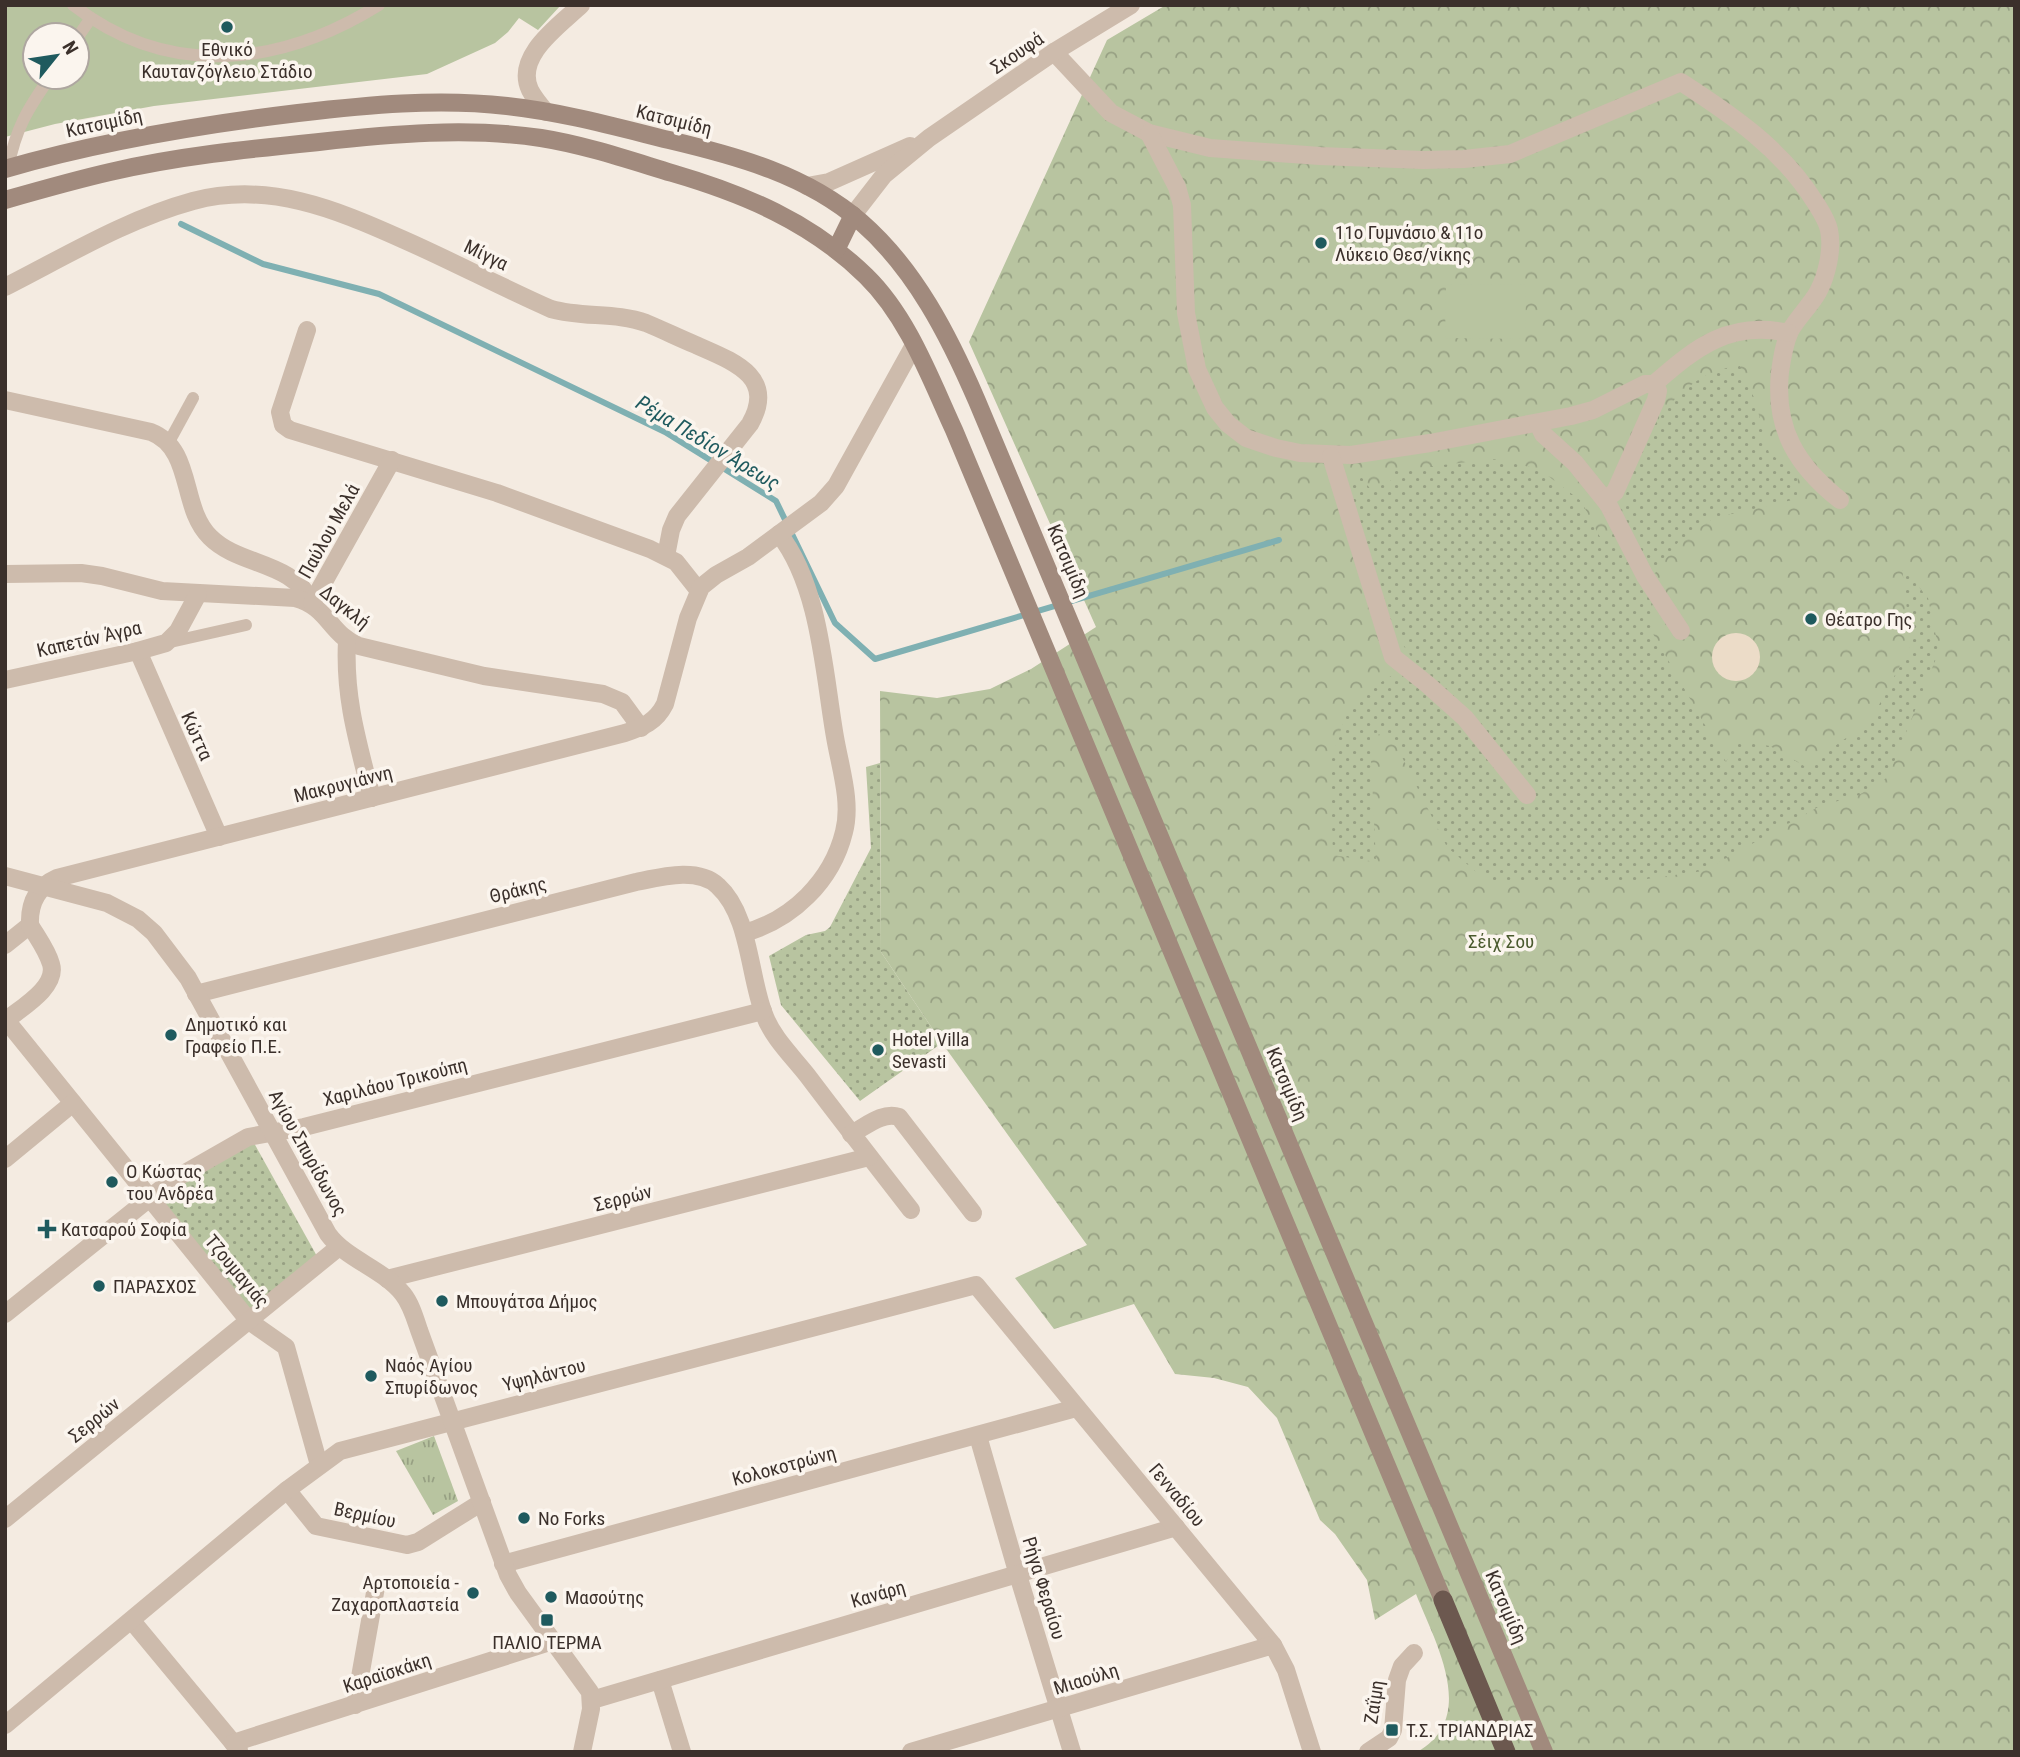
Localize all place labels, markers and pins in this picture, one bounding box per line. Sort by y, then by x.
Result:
marker: Εθνικό Καυτανζόγλειο Στάδιο [219,19,235,35]
place label: Εθνικό Καυτανζόγλειο Στάδιο [142,38,312,83]
place label: 11ο Γυμνάσιο & 11ο Λύκειο Θεσ/νίκης [1335,221,1483,266]
marker: 11ο Γυμνάσιο & 11ο Λύκειο Θεσ/νίκης [1313,235,1329,251]
place label: Θέατρο Γης [1825,608,1913,631]
marker: Θέατρο Γης [1803,611,1819,627]
place label: Δημοτικό και Γραφείο Π.Ε. [185,1013,287,1058]
marker: Δημοτικό και Γραφείο Π.Ε. [163,1027,179,1043]
place label: Hotel Villa Sevasti [892,1028,969,1073]
marker: Hotel Villa Sevasti [870,1042,886,1058]
place label: Ο Κώστας του Ανδρέα [126,1160,214,1205]
marker: Ο Κώστας του Ανδρέα [104,1174,120,1190]
place label: Κατσαρού Σοφία [61,1218,187,1241]
marker: Κατσαρού Σοφία [39,1221,55,1237]
place label: ΠΑΡΑΣΧΟΣ [113,1275,197,1298]
marker: ΠΑΡΑΣΧΟΣ [91,1278,107,1294]
place label: Μπουγάτσα Δήμος [456,1290,598,1313]
marker: Μπουγάτσα Δήμος [434,1293,450,1309]
place label: Ναός Αγίου Σπυρίδωνος [385,1354,478,1399]
marker: Ναός Αγίου Σπυρίδωνος [363,1368,379,1384]
place label: No Forks [538,1507,605,1530]
marker: No Forks [516,1510,532,1526]
place label: Αρτοποιεία - Ζαχαροπλαστεία [331,1571,460,1616]
marker: Αρτοποιεία - Ζαχαροπλαστεία [465,1585,481,1601]
place label: Μασούτης [565,1586,644,1609]
marker: Μασούτης [543,1589,559,1605]
marker: ΠΑΛΙΟ ΤΕΡΜΑ [539,1612,555,1628]
place label: ΠΑΛΙΟ ΤΕΡΜΑ [492,1631,602,1654]
place label: Τ.Σ. ΤΡΙΑΝΔΡΙΑΣ [1406,1719,1534,1742]
marker: Τ.Σ. ΤΡΙΑΝΔΡΙΑΣ [1384,1722,1400,1738]

